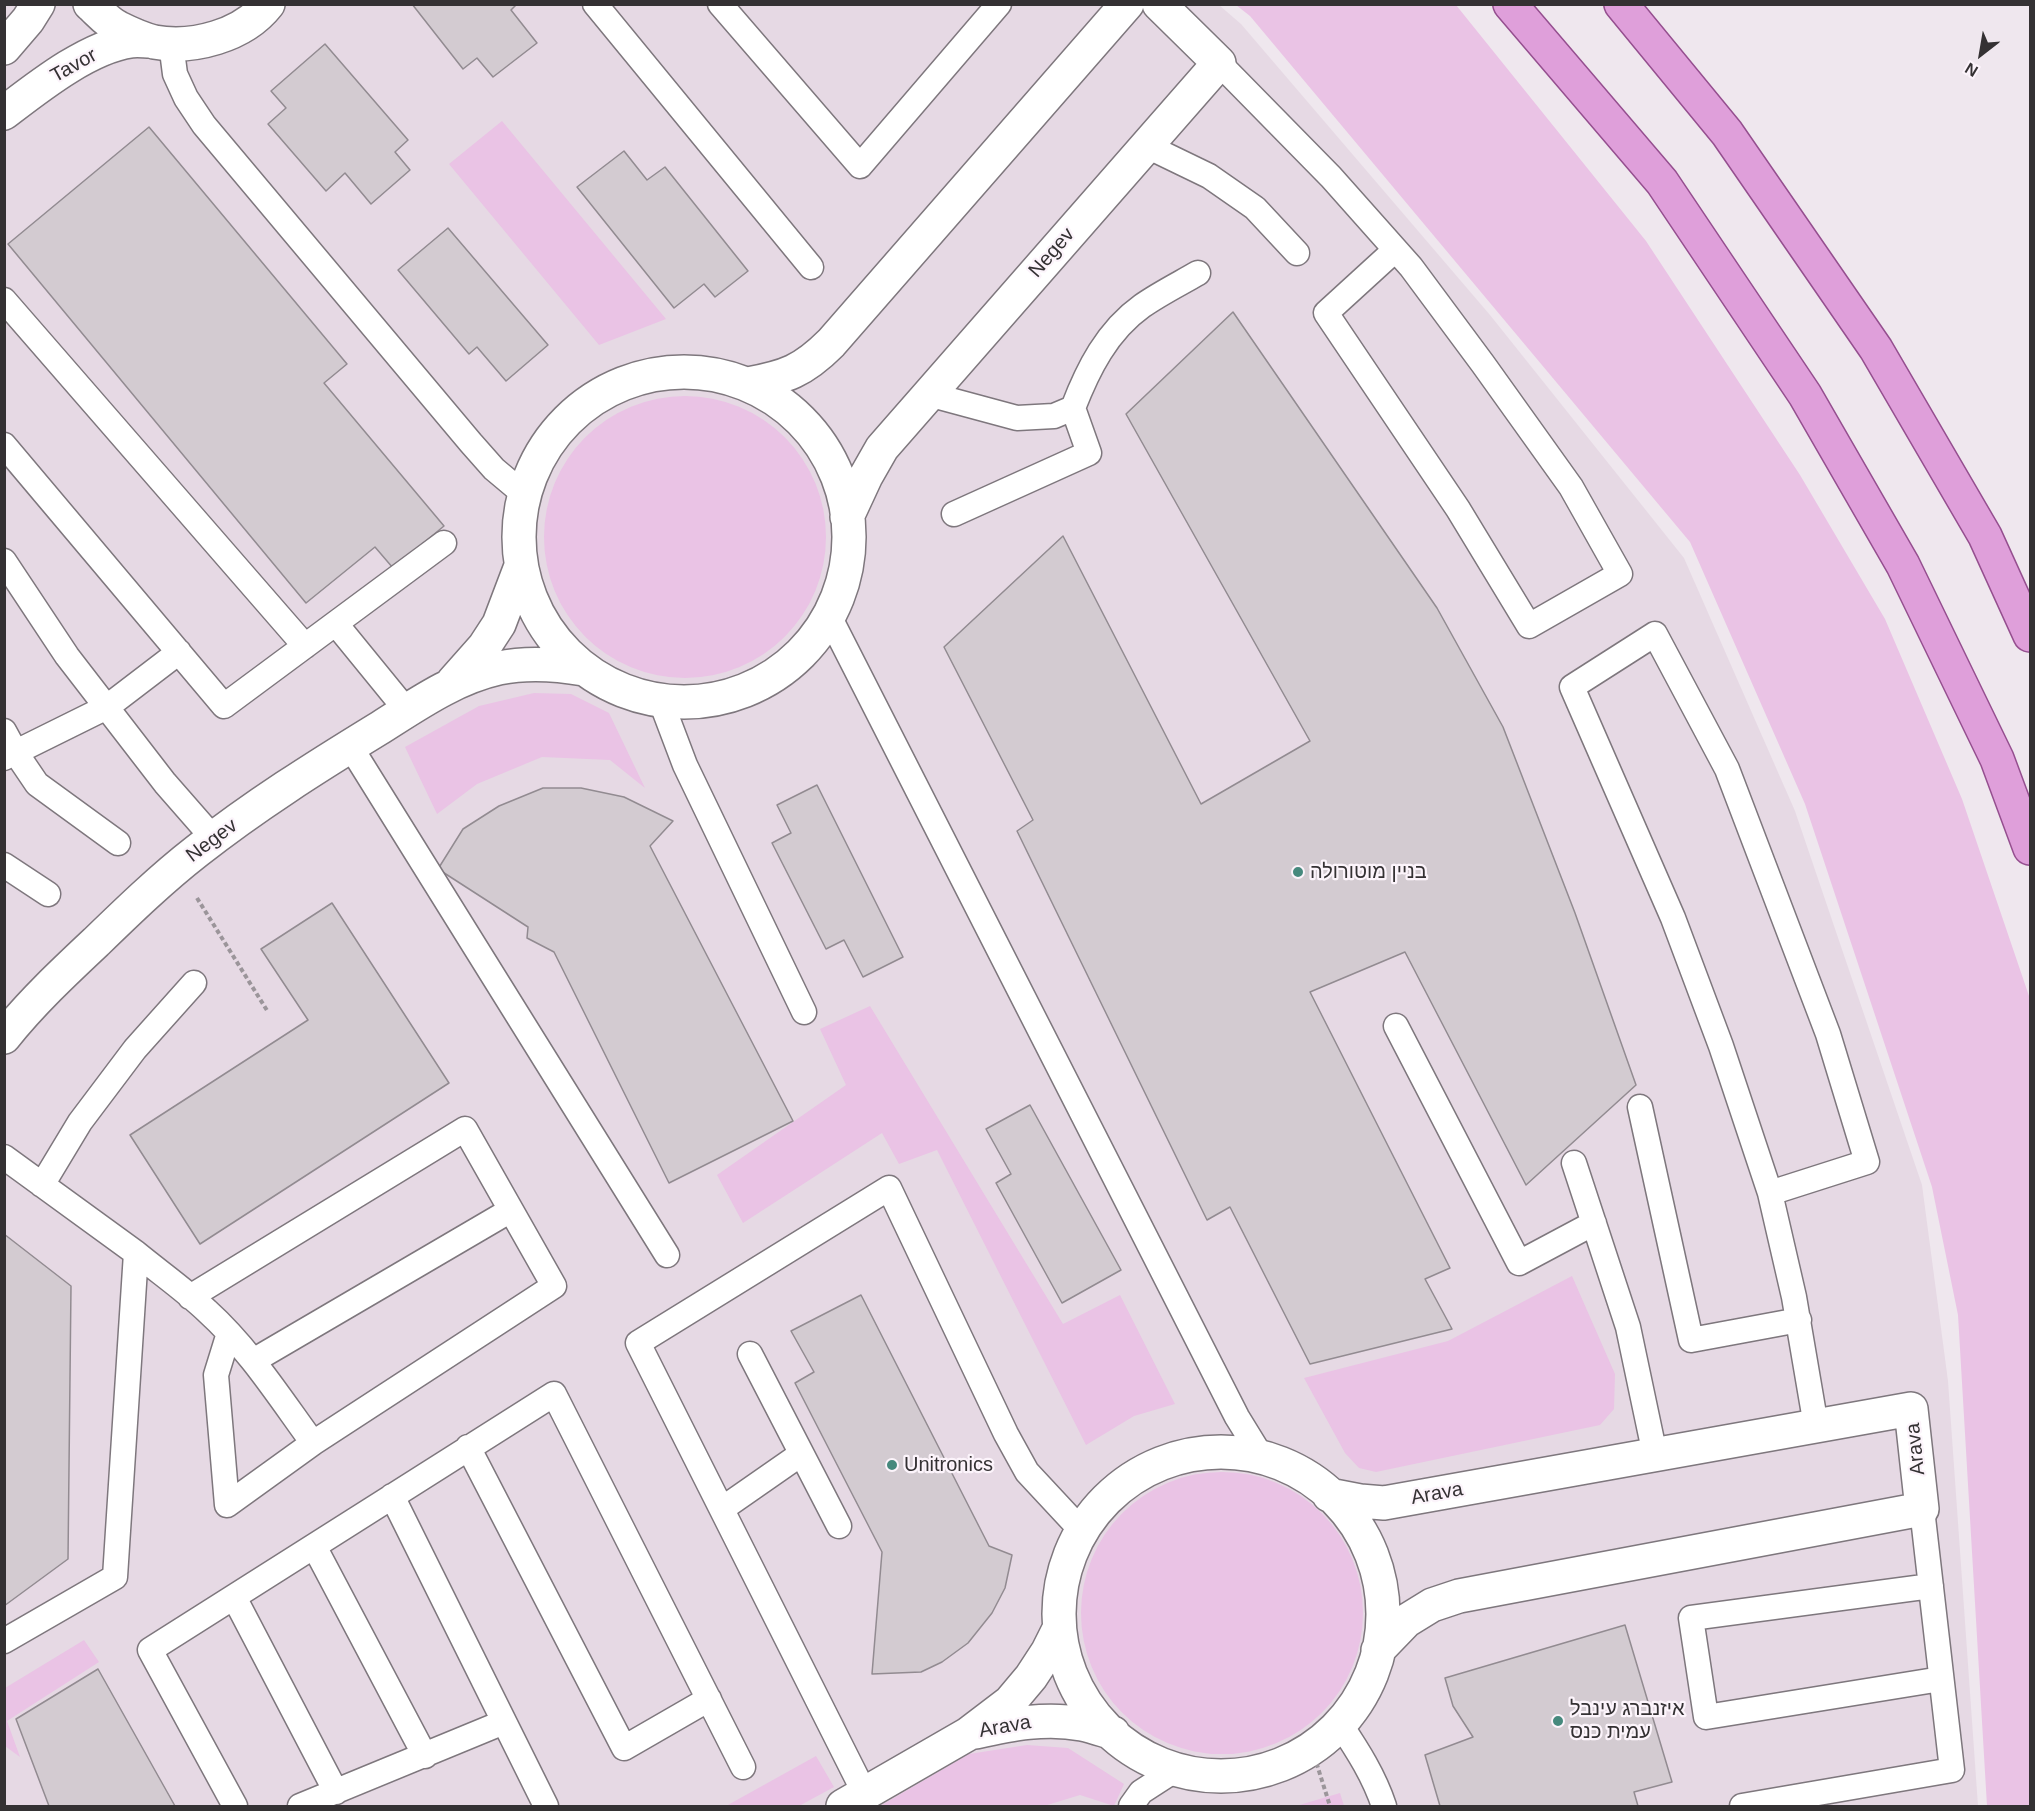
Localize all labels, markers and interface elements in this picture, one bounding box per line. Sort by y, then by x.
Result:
north arrow [1951,24,2011,84]
street label: Tavor [47,44,101,88]
text: N [1962,60,1981,80]
street label: Negev [1024,223,1080,283]
street label: Negev [182,814,242,868]
place label: בניין מוטורולה [1310,860,1427,884]
marker: בניין מוטורולה [1291,865,1305,879]
street label: Arava [1901,1422,1931,1476]
place label: Unitronics [904,1453,993,1477]
marker: Unitronics [885,1458,899,1472]
street label: Arava [1409,1478,1465,1510]
place label: איזנברג עינבל עמית כנס [1570,1697,1684,1744]
street label: Arava [977,1711,1033,1743]
marker: איזנברג עינבל עמית כנס [1551,1714,1565,1728]

